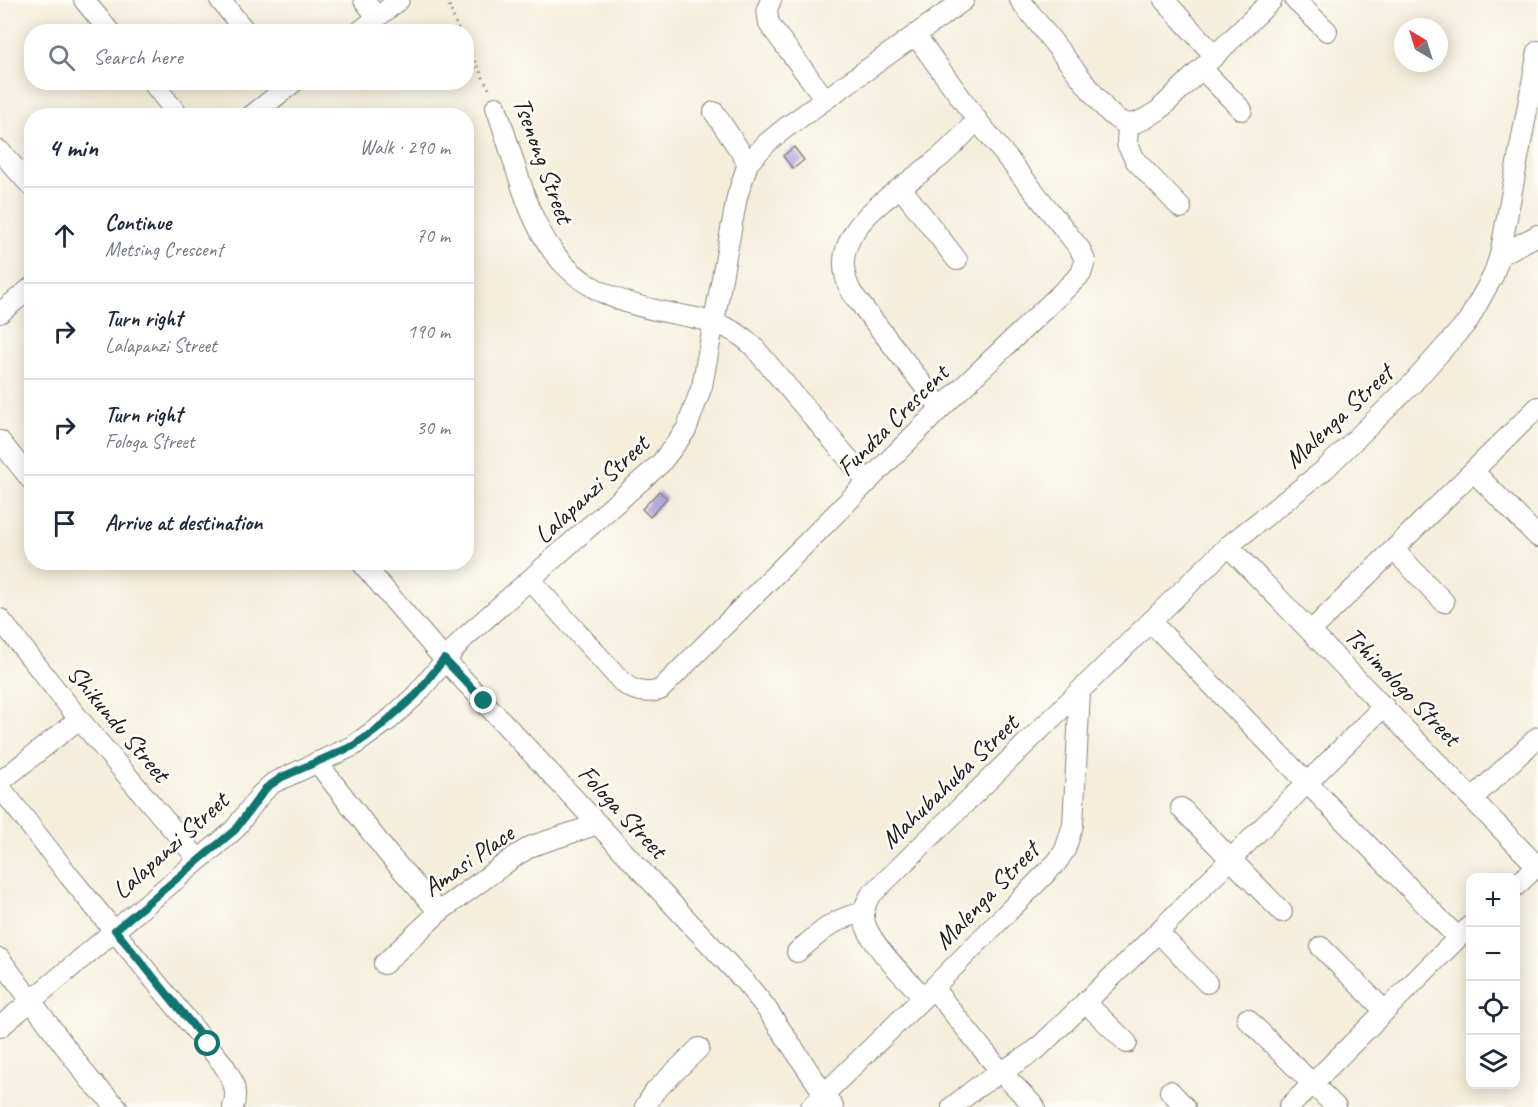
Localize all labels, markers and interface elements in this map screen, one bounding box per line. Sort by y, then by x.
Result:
north arrow [1394,18,1448,72]
search box [24,24,474,90]
icon: search [45,41,78,74]
text: Search here [93,43,183,71]
street label: Tsenong Street [506,93,582,230]
text: 4 min [48,131,98,164]
text: Walk · 290 m [360,135,450,160]
text: Continue [105,209,171,237]
icon: ahead [48,219,81,252]
text: 70 m [416,223,450,248]
text: Metsing Crescent [105,237,223,262]
text: Turn right [105,305,182,333]
icon: right [48,315,81,348]
text: 190 m [407,319,450,344]
text: Lalapanzi Street [105,333,217,358]
street label: Malenga Street [1277,355,1402,475]
street label: Fundza Crescent [829,356,957,483]
text: Turn right [105,401,182,429]
icon: right [48,411,81,444]
text: 30 m [416,415,450,440]
street label: Lalapanzi Street [527,426,657,551]
text: Fologa Street [105,429,194,454]
icon: arrive [48,507,81,540]
text: Arrive at destination [105,509,262,537]
street label: Tshimologo Street [1337,620,1469,755]
street label: Shikundu Street [60,658,179,791]
route end [470,687,496,713]
street label: Mahubahuba Street [873,706,1027,855]
street label: Fologa Street [571,758,676,867]
street label: Lalapanzi Street [105,783,237,906]
street label: Amasi Place [416,816,522,904]
street label: Malenga Street [927,832,1048,956]
map controls [1466,873,1520,1089]
button: + [1466,873,1520,927]
button: − [1466,927,1520,981]
button: locate [1466,981,1520,1035]
route start [194,1030,220,1056]
button: layers [1466,1035,1520,1089]

